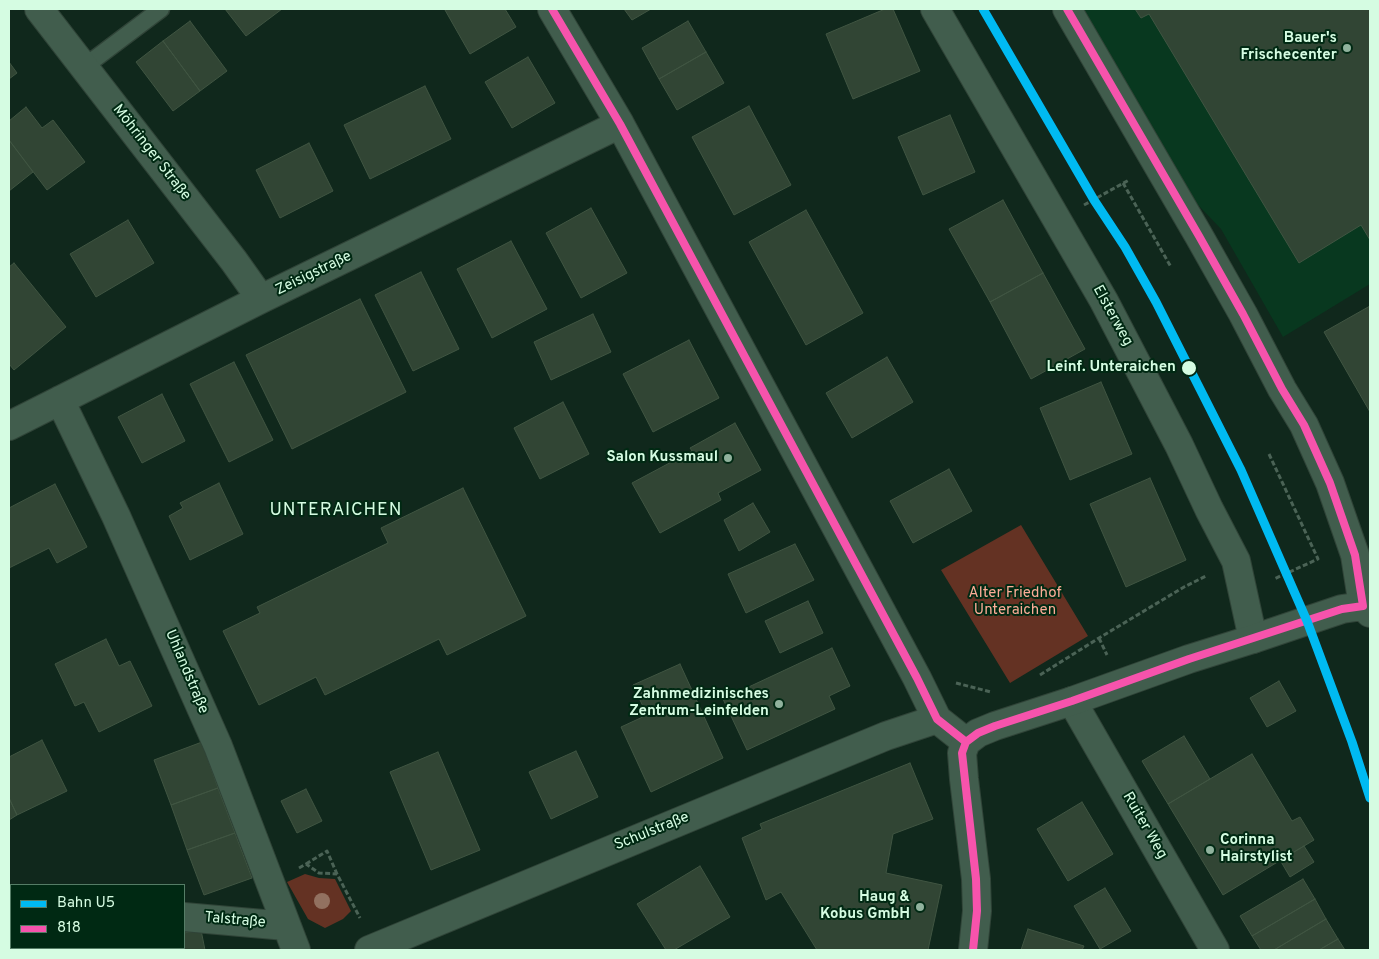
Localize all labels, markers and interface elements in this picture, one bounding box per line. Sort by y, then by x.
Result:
place label: Bauer's Frischecenter [1241,30,1337,65]
marker: Bauer's Frischecenter [1341,42,1353,54]
street label: Möhringer Straße [108,101,194,205]
street label: Zeisigstraße [273,248,355,300]
street label: Elsterweg [1088,282,1136,350]
place label: Leinf. Unteraichen [1047,359,1176,377]
marker: Leinf. Unteraichen [1180,359,1198,377]
place label: Salon Kussmaul [606,449,718,467]
marker: Salon Kussmaul [722,452,734,464]
district label: UNTERAICHEN [268,500,404,522]
park label: Alter Friedhof Unteraichen [969,585,1061,620]
street label: Uhlandstraße [160,627,212,717]
place label: Zahnmedizinisches Zentrum-Leinfelden [629,686,769,721]
marker: Zahnmedizinisches Zentrum-Leinfelden [773,698,785,710]
street label: Ruiter Weg [1118,789,1170,863]
street label: Schulstraße [612,809,692,855]
place label: Corinna Hairstylist [1220,832,1293,867]
marker: Corinna Hairstylist [1204,844,1216,856]
legend [10,884,185,949]
place label: Haug & Kobus GmbH [820,889,910,924]
text: Bahn U5 [57,894,115,913]
marker: Haug & Kobus GmbH [914,901,926,913]
street label: Talstraße [204,909,266,933]
text: 818 [57,919,81,938]

